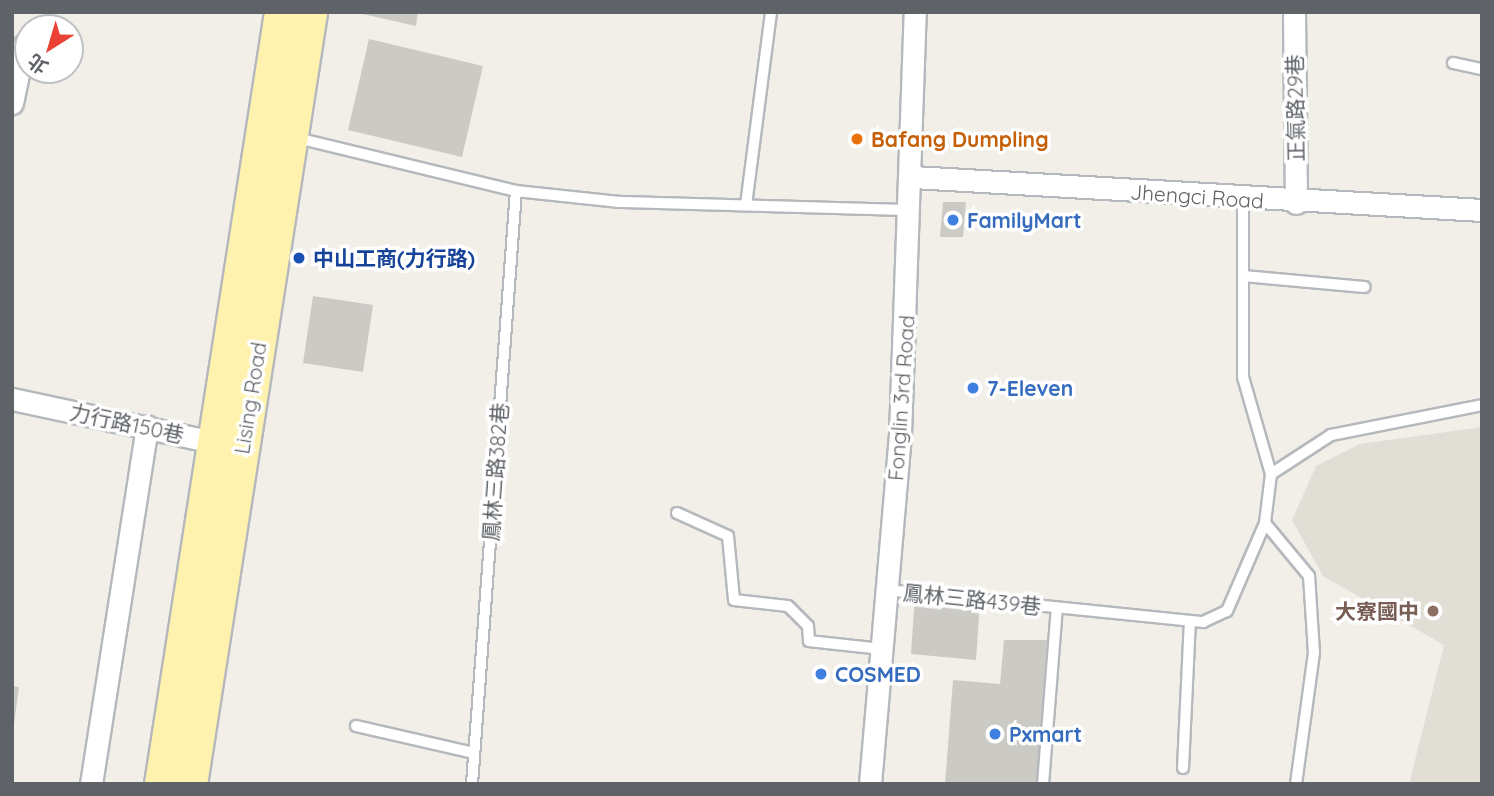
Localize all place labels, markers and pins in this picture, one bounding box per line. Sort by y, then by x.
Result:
place label: Bafang Dumpling [871,126,1049,152]
marker: Bafang Dumpling [849,131,865,147]
place label: FamilyMart [967,207,1082,233]
marker: FamilyMart [945,212,961,228]
place label: 中山工商(力行路) [313,245,475,271]
marker: 中山工商(力行路) [291,250,307,266]
place label: 7-Eleven [987,375,1073,401]
marker: 7-Eleven [965,380,981,396]
place label: 大寮國中 [1335,598,1419,624]
marker: 大寮國中 [1425,603,1441,619]
place label: COSMED [835,661,921,687]
marker: COSMED [813,666,829,682]
place label: Pxmart [1009,721,1082,747]
marker: Pxmart [987,726,1003,742]

